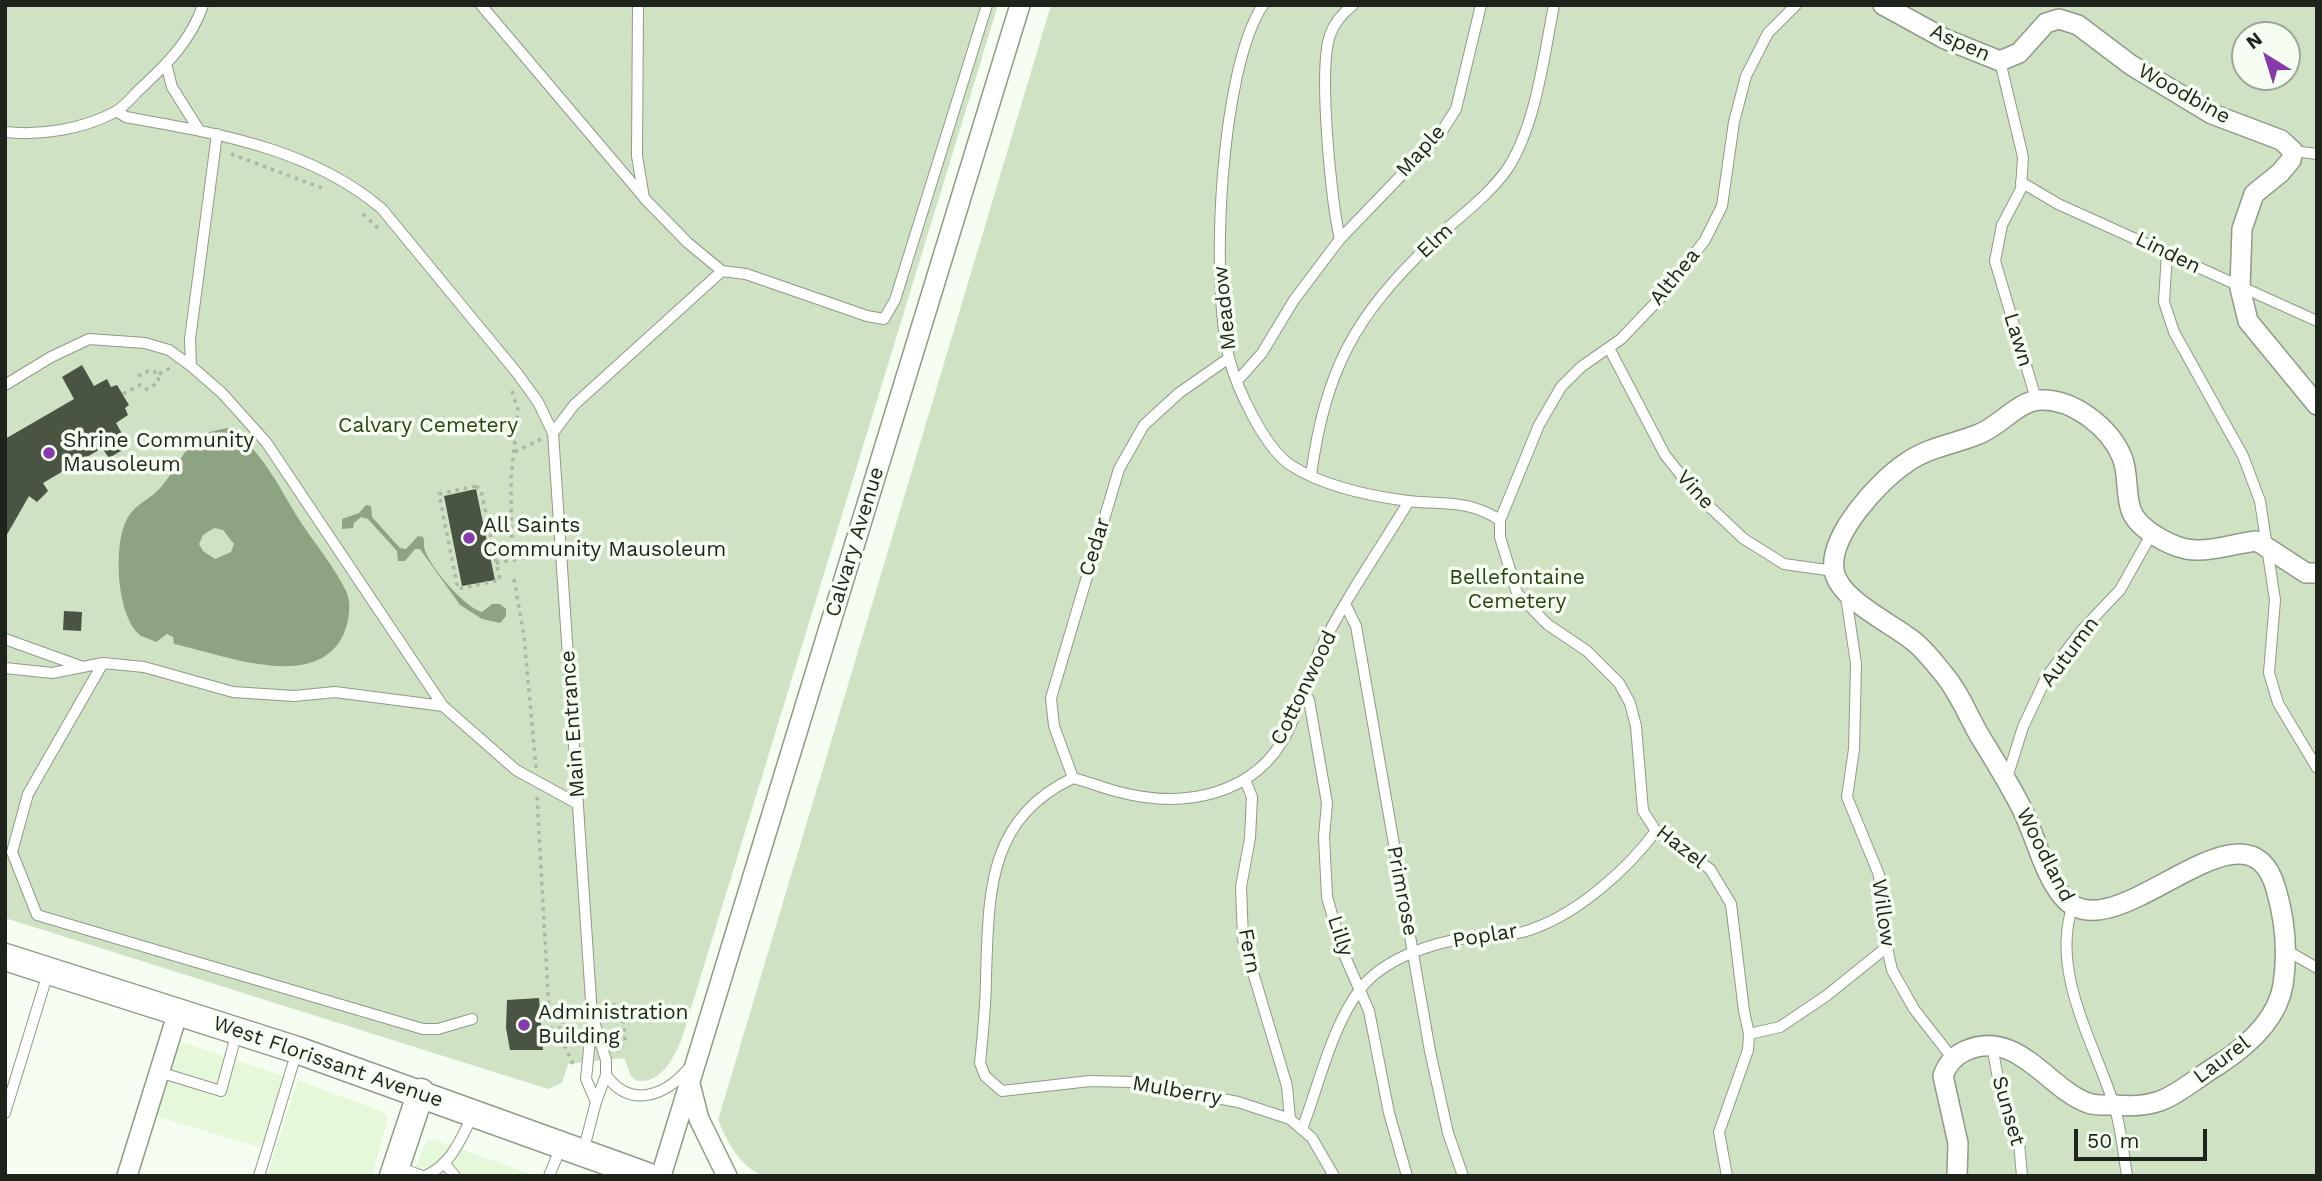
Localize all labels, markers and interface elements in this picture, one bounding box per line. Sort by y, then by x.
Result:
street label: Aspen [1926,19,1994,67]
north arrow [2231,21,2301,91]
text: N [2241,27,2267,54]
street label: Woodbine [2133,58,2235,130]
street label: Maple [1391,120,1451,182]
street label: Elm [1412,218,1458,264]
street label: Linden [2131,226,2205,280]
street label: Althea [1645,244,1705,310]
street label: Meadow [1208,265,1242,351]
street label: Lawn [1998,310,2038,370]
park label: Calvary Cemetery [338,413,518,439]
place label: Shrine Community Mausoleum [63,428,254,478]
marker: Shrine Community Mausoleum [41,445,57,461]
street label: Calvary Avenue [820,464,890,620]
street label: Vine [1671,465,1719,515]
place label: All Saints Community Mausoleum [483,513,726,563]
street label: Cedar [1074,515,1116,579]
marker: All Saints Community Mausoleum [461,530,477,546]
park label: Bellefontaine Cemetery [1449,565,1585,615]
street label: Autumn [2035,612,2105,692]
street label: Cottonwood [1265,627,1343,749]
street label: Main Entrance [555,650,591,798]
street label: Woodland [2011,804,2079,906]
street label: Hazel [1651,820,1711,874]
street label: Primrose [1381,844,1423,938]
street label: Willow [1866,877,1900,949]
street label: Lilly [1322,912,1358,960]
street label: Poplar [1451,918,1519,954]
street label: Fern [1232,926,1266,976]
place label: Administration Building [538,1000,689,1050]
street label: West Florissant Avenue [210,1011,446,1113]
marker: Administration Building [516,1017,532,1033]
street label: Laurel [2189,1031,2255,1089]
street label: Mulberry [1130,1071,1224,1111]
street label: Sunset [1986,1073,2030,1149]
scale bar [2077,1114,2210,1158]
text: 50 m [2087,1128,2139,1153]

